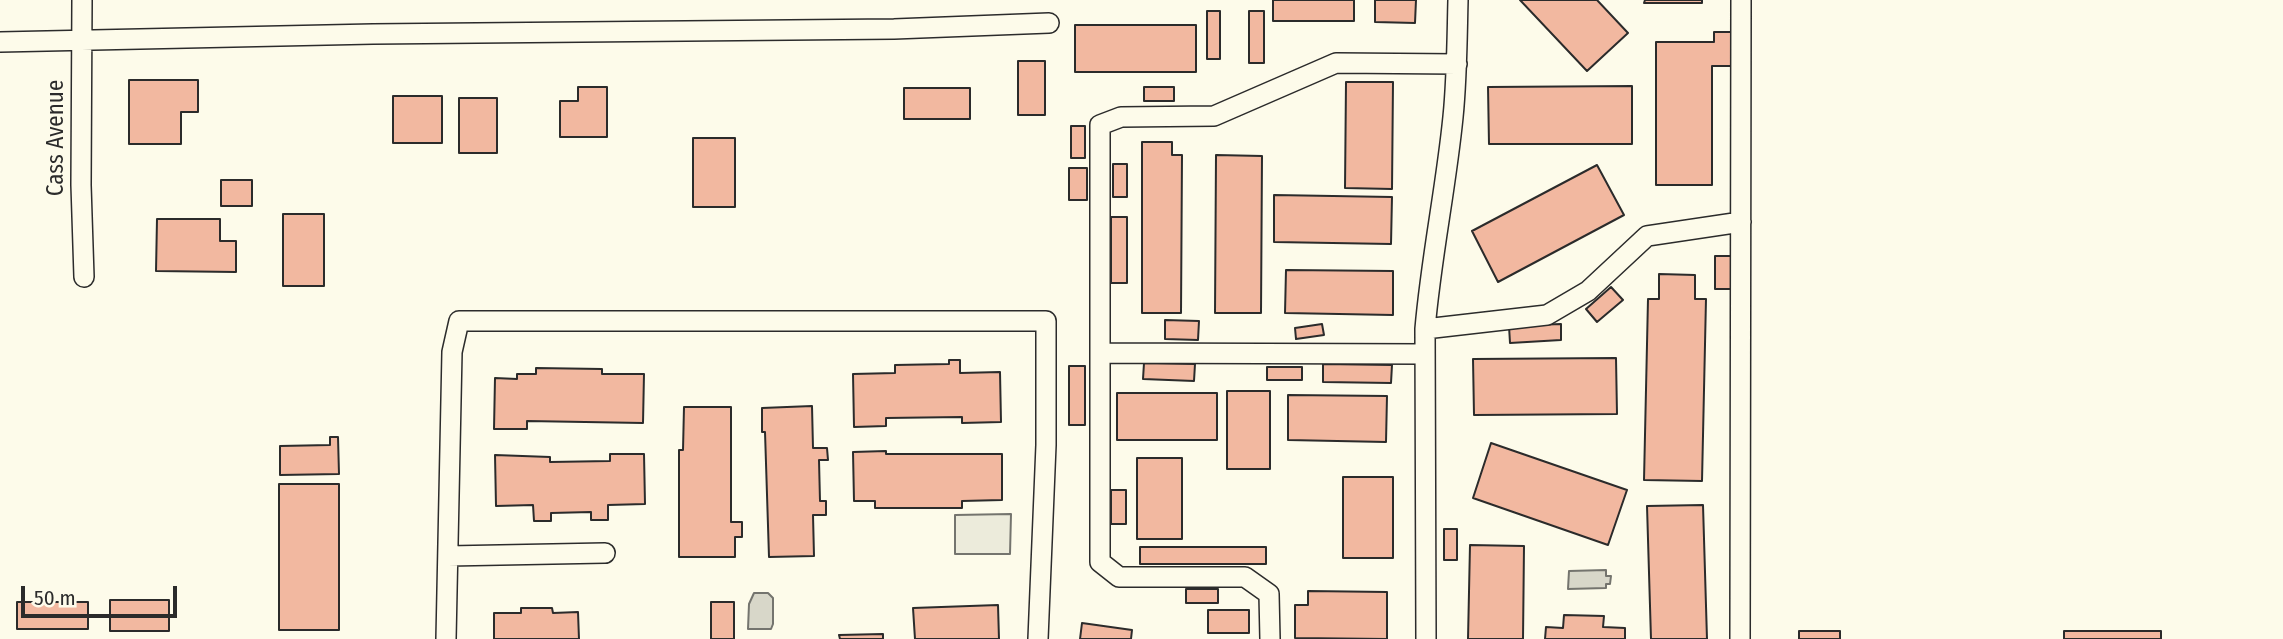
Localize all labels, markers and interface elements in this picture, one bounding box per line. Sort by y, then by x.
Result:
street label: Cass Avenue [43,80,71,196]
scale bar [24,572,180,616]
text: 50 m [34,585,76,611]

